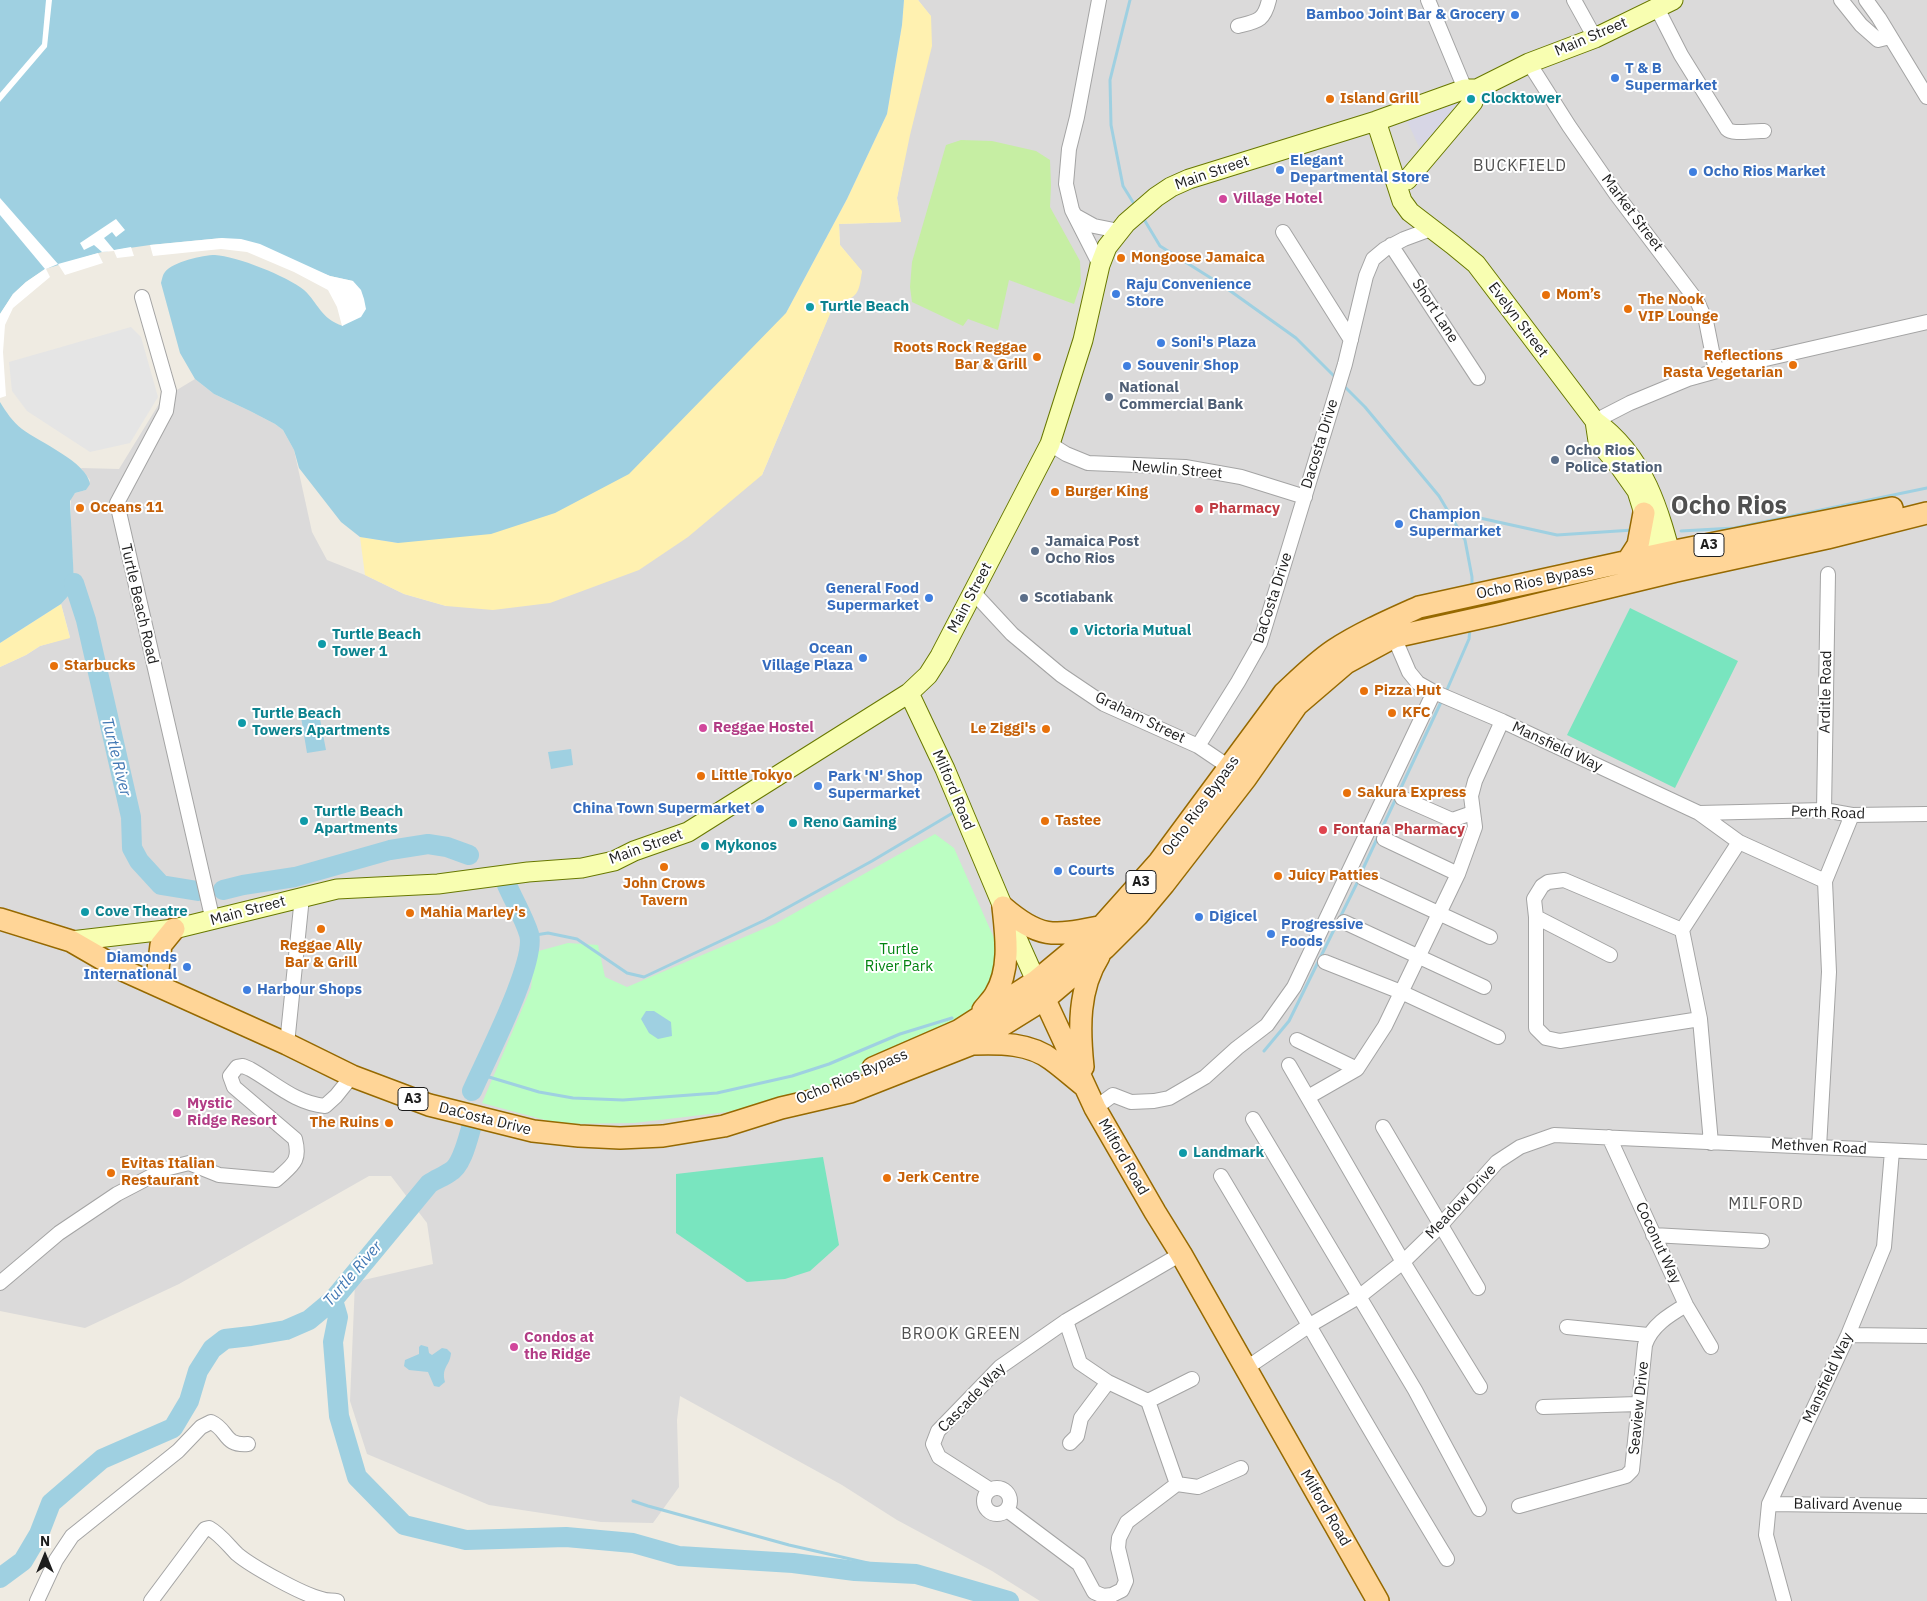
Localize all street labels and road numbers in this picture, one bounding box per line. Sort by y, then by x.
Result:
street label: Main Street [1552,14,1630,60]
street label: Main Street [1173,152,1251,194]
street label: Market Street [1597,171,1667,255]
street label: Short Lane [1408,276,1462,346]
street label: Evelyn Street [1484,279,1552,361]
street label: Dacosta Drive [1298,397,1342,491]
street label: Newlin Street [1131,457,1223,483]
road number: A3 [1694,534,1724,556]
street label: Turtle Beach Road [116,542,162,666]
street label: DaCosta Drive [1250,550,1296,646]
street label: Main Street [944,560,996,636]
street label: Ocho Rios Bypass [1475,561,1595,603]
street label: Arditle Road [1816,650,1836,734]
street label: Graham Street [1092,688,1188,748]
street label: Mansfield Way [1509,718,1605,776]
street label: Milford Road [928,747,978,833]
street label: Ocho Rios Bypass [1159,752,1243,860]
street label: Perth Road [1791,803,1865,823]
street label: Main Street [607,825,685,869]
road number: A3 [1126,870,1156,894]
street label: Main Street [208,892,288,930]
street label: Ocho Rios Bypass [793,1045,911,1109]
road number: A3 [398,1088,428,1110]
street label: DaCosta Drive [437,1099,533,1139]
street label: Milford Road [1094,1116,1152,1198]
street label: Methven Road [1771,1135,1867,1159]
street label: Meadow Drive [1422,1161,1500,1243]
street label: Coconut Way [1631,1199,1685,1287]
street label: Mansfield Way [1799,1330,1857,1426]
street label: Cascade Way [935,1360,1009,1436]
street label: Seaview Drive [1625,1360,1653,1456]
street label: Milford Road [1296,1467,1354,1549]
street label: Balivard Avenue [1794,1495,1902,1515]

